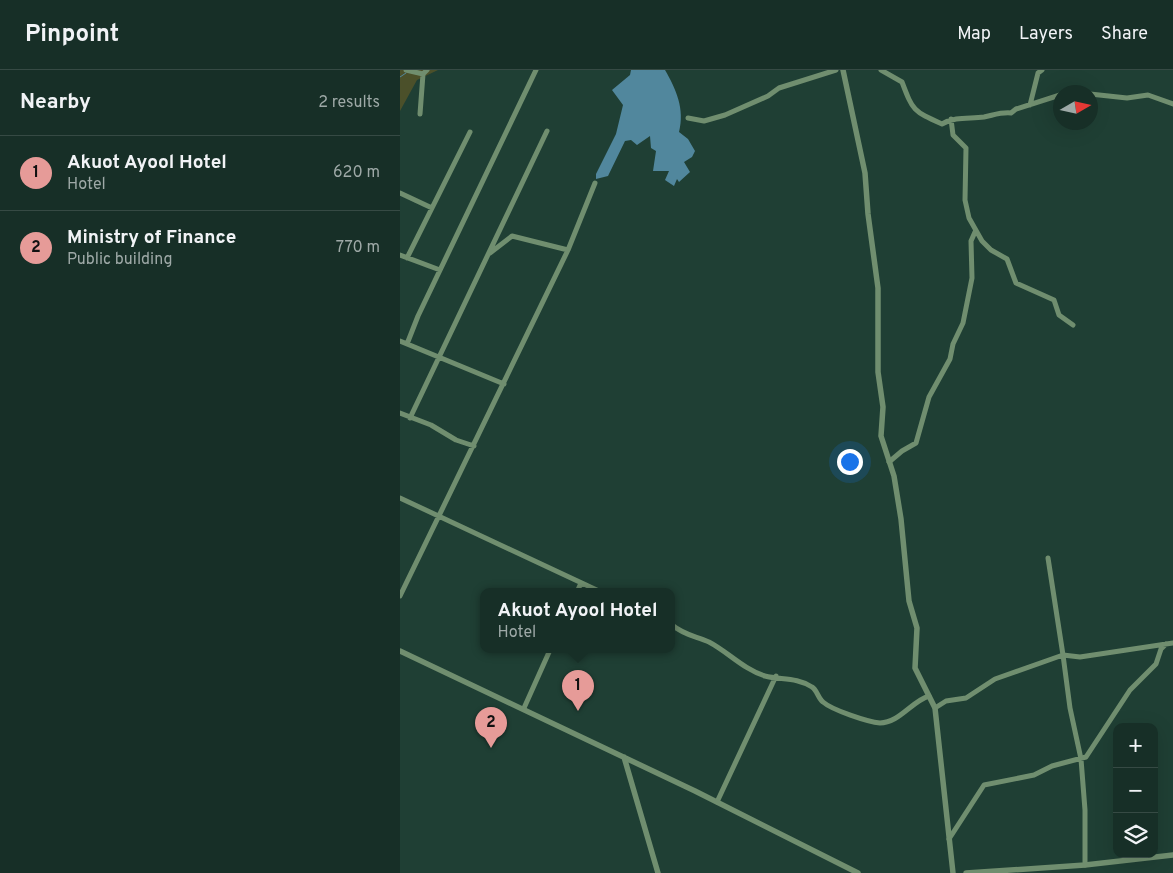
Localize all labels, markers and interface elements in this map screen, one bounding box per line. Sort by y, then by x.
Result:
text: Pinpoint [25,20,119,50]
text: Map [957,23,991,46]
text: Layers [1019,23,1073,46]
text: Share [1101,23,1148,46]
north arrow [1053,85,1098,130]
text: Nearby [20,89,91,116]
text: 2 results [318,93,380,113]
text: Akuot Ayool Hotel [67,151,227,175]
text: 1 [33,163,39,183]
text: 620 m [333,163,380,183]
text: Hotel [67,175,106,195]
text: Ministry of Finance [67,226,236,250]
text: 2 [31,238,41,258]
text: 770 m [336,238,380,258]
text: Public building [67,250,172,270]
your location [837,449,863,475]
popup [480,588,675,653]
text: Akuot Ayool Hotel [498,599,657,623]
text: Hotel [498,623,536,643]
pin: 1 [562,670,594,711]
pin: 2 [475,707,507,748]
map controls [1113,723,1158,858]
button: + [1113,723,1158,768]
button: − [1113,768,1158,813]
button: layers [1113,813,1158,858]

